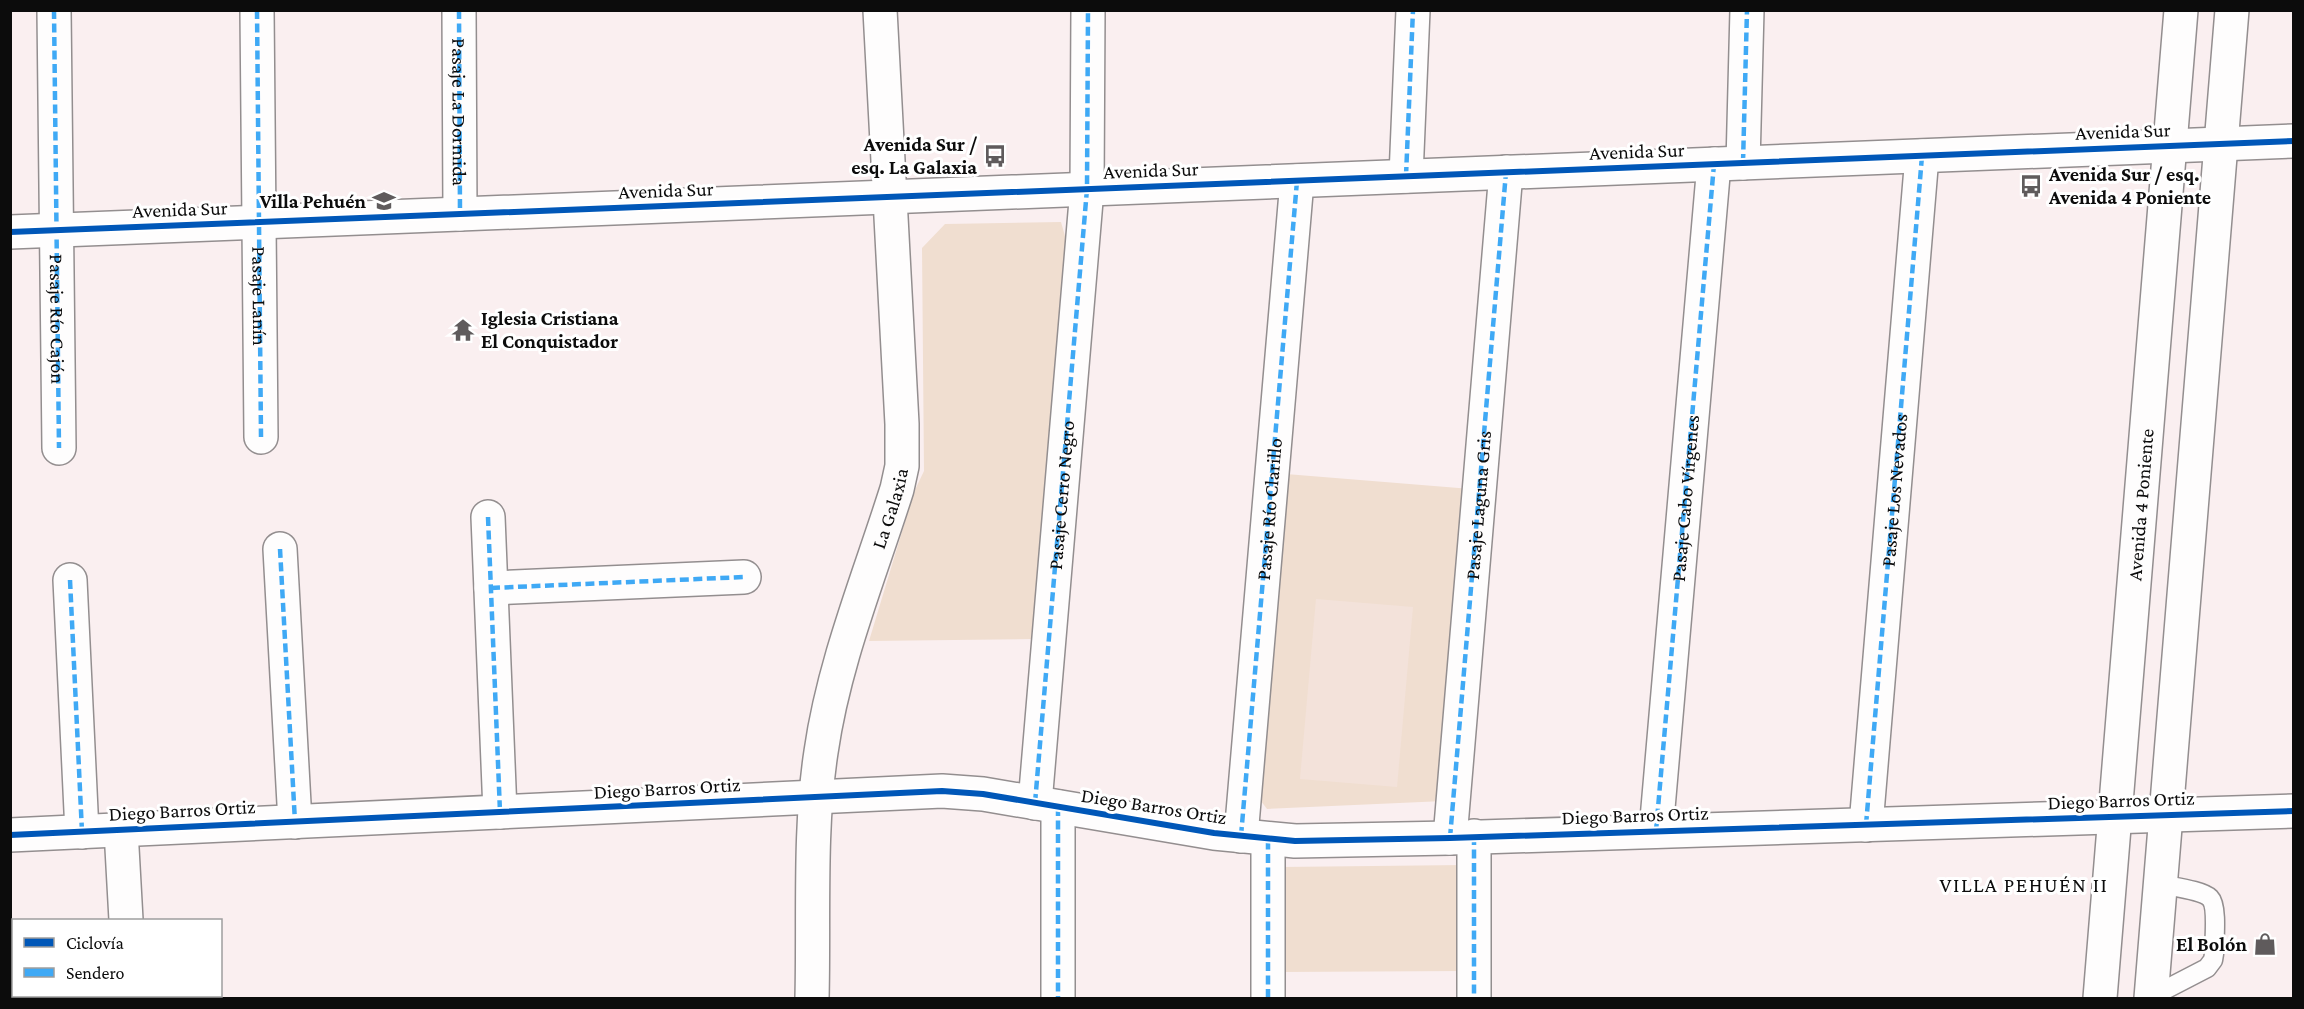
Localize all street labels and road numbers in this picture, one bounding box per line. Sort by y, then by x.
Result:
street label: Pasaje La Dormida [447,38,471,186]
street label: Avenida Sur [2075,118,2171,144]
street label: Avenida Sur [1589,138,1685,164]
street label: Avenida Sur [1103,157,1199,183]
street label: Avenida Sur [618,177,714,203]
street label: Avenida Sur [132,196,228,222]
street label: Pasaje Lanín [248,246,271,346]
street label: Pasaje Río Cajón [45,254,69,384]
street label: Pasaje Los Nevados [1877,413,1911,568]
street label: Pasaje Cabo Vírgenes [1667,414,1703,583]
street label: Pasaje Cerro Negro [1044,420,1078,571]
street label: Avenida 4 Poniente [2123,427,2158,582]
street label: Pasaje Laguna Gris [1461,430,1495,581]
street label: Pasaje Río Clarillo [1252,437,1286,581]
street label: La Galaxia [867,466,912,552]
street label: Diego Barros Ortiz [593,773,741,804]
street label: Diego Barros Ortiz [1080,784,1228,829]
street label: Diego Barros Ortiz [2047,786,2195,815]
street label: Diego Barros Ortiz [108,795,256,826]
street label: Diego Barros Ortiz [1561,801,1709,830]

